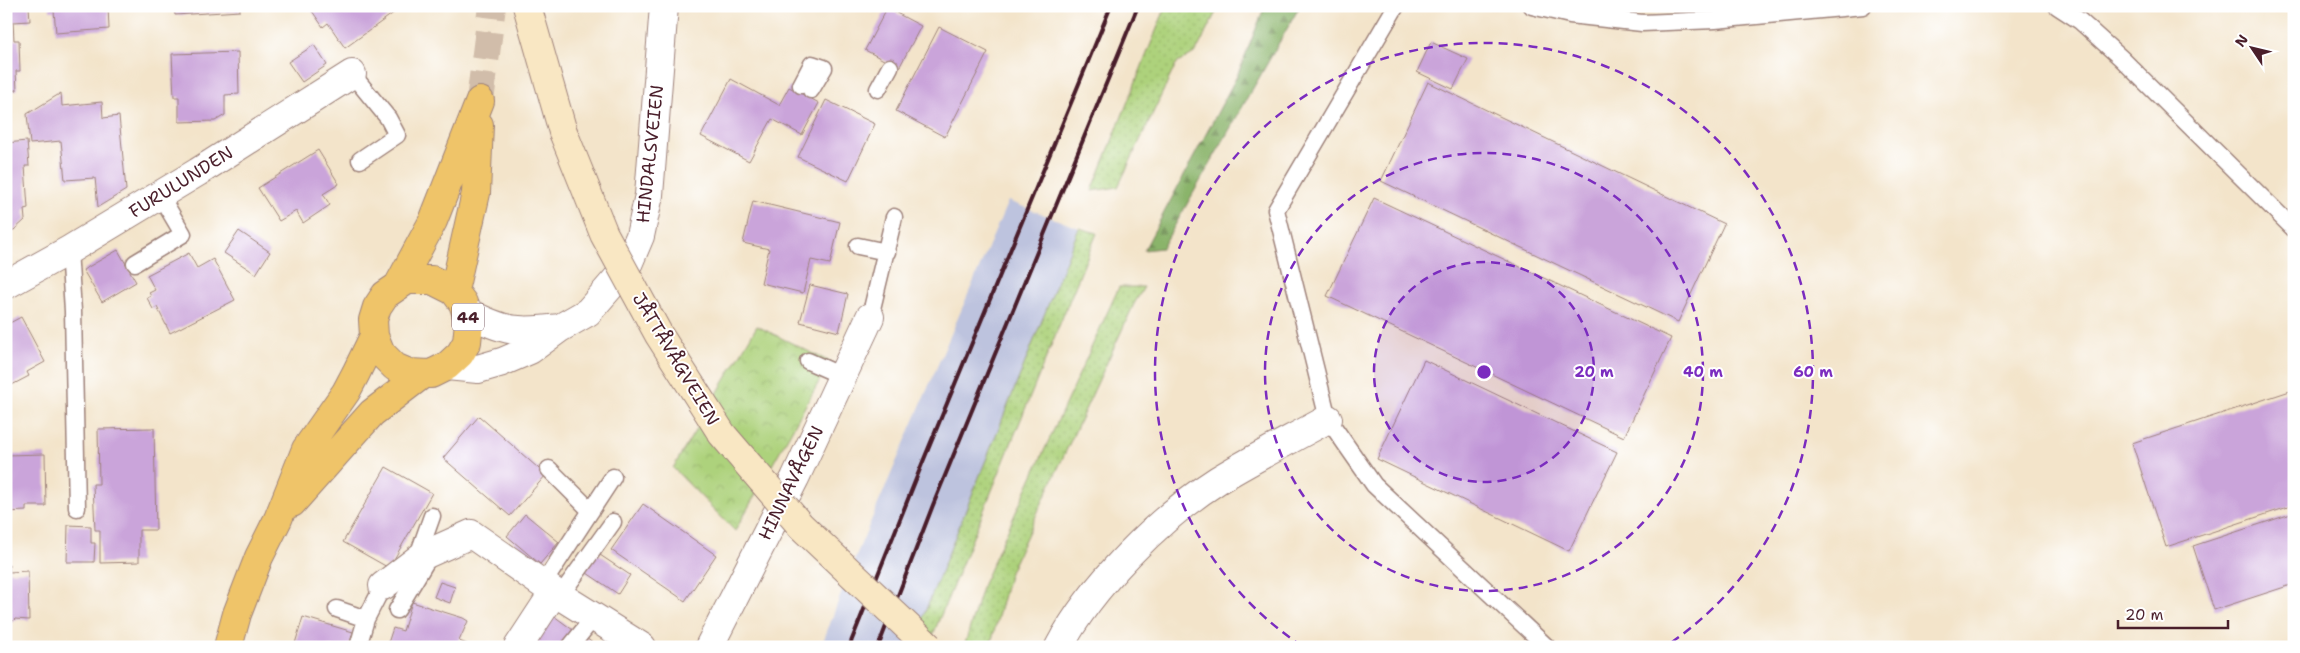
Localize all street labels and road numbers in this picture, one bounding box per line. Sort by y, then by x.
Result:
street label: HINDALSVEIEN [631,84,669,224]
street label: FURULUNDEN [124,140,238,224]
street label: JÅTTÅVÅGVEIEN [627,288,725,430]
road number: 44 [452,304,484,330]
street label: HINNAVÅGEN [753,422,829,544]

